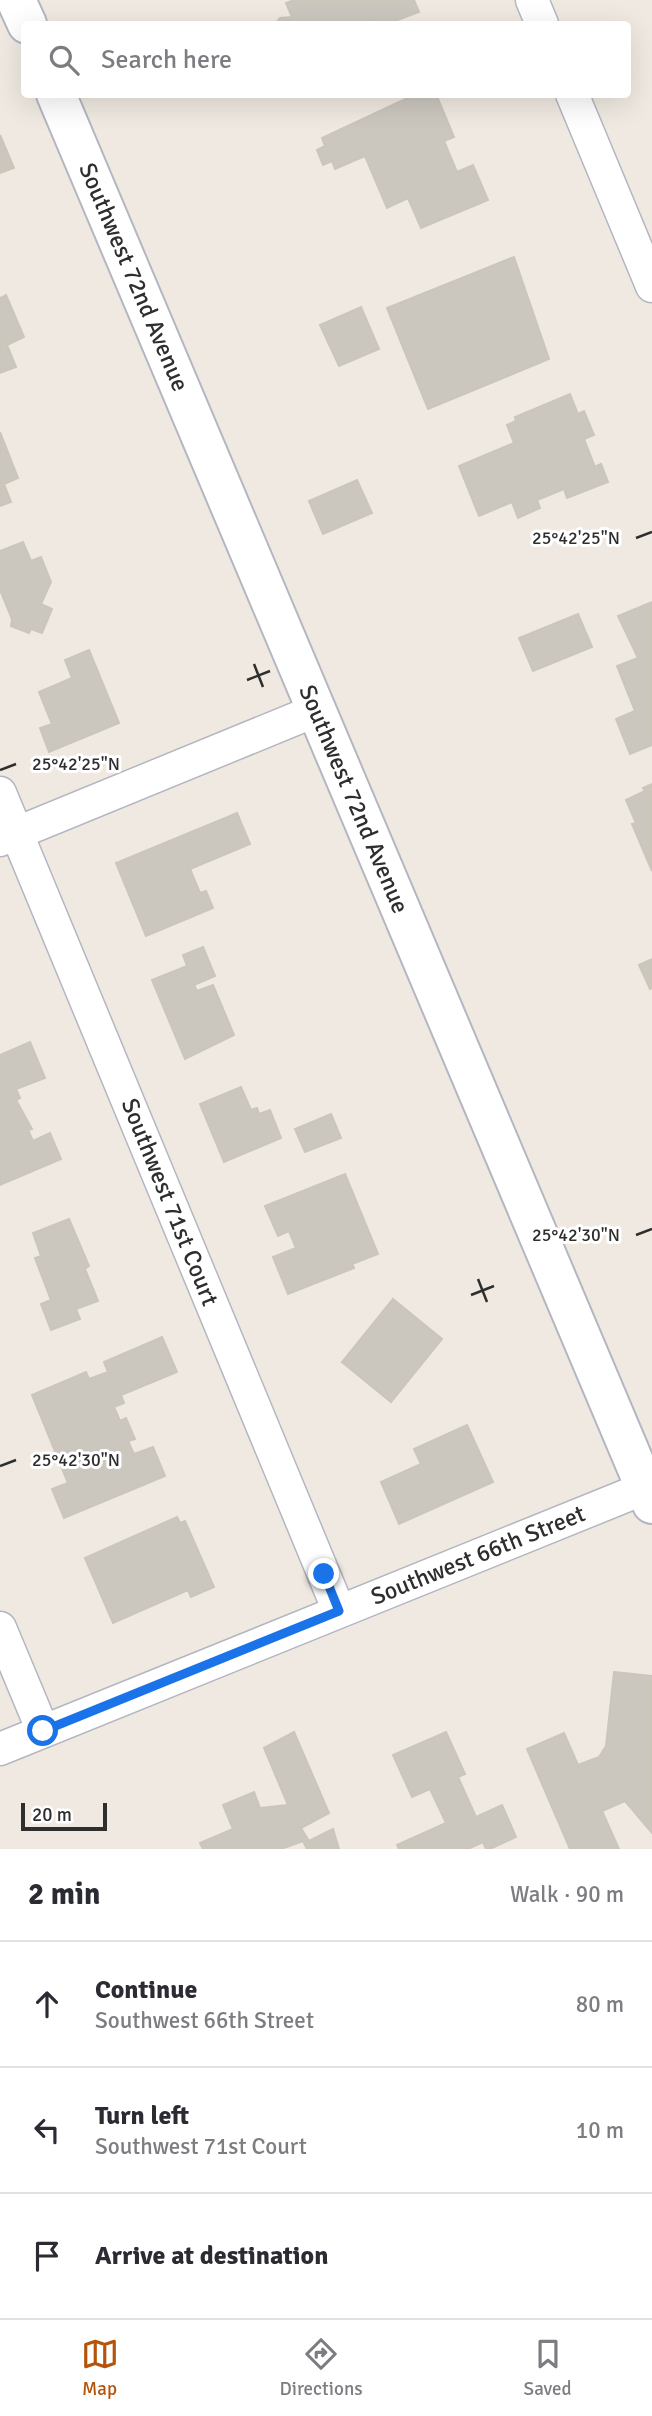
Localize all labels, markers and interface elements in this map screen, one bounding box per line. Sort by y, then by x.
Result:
search box [21,21,631,98]
icon: search [45,41,83,79]
text: Search here [101,44,232,76]
street label: Southwest 72nd Avenue [72,158,196,396]
text: 25°42'25"N [532,527,620,549]
street label: Southwest 72nd Avenue [292,680,416,918]
text: 25°42'25"N [32,753,120,775]
street label: Southwest 71st Court [115,1094,225,1310]
text: 25°42'30"N [532,1224,620,1246]
text: 25°42'30"N [32,1449,120,1471]
street label: Southwest 66th Street [366,1498,590,1612]
route end [308,1558,339,1589]
route start [27,1715,58,1746]
scale bar [21,1800,107,1832]
text: 20 m [32,1803,72,1827]
text: 2 min [28,1876,100,1913]
text: Walk · 90 m [510,1880,624,1909]
text: Continue [95,1974,197,2006]
icon: ahead [28,1985,66,2023]
text: 80 m [576,1990,624,2019]
text: Southwest 66th Street [95,2006,314,2035]
text: Turn left [95,2100,189,2132]
icon: left [28,2111,66,2149]
text: 10 m [576,2116,624,2145]
text: Southwest 71st Court [95,2132,307,2161]
icon: arrive [28,2237,66,2275]
text: Arrive at destination [95,2240,328,2272]
tab: Map [81,2335,119,2401]
tab: Directions [280,2335,363,2401]
tab: Saved [524,2335,571,2401]

